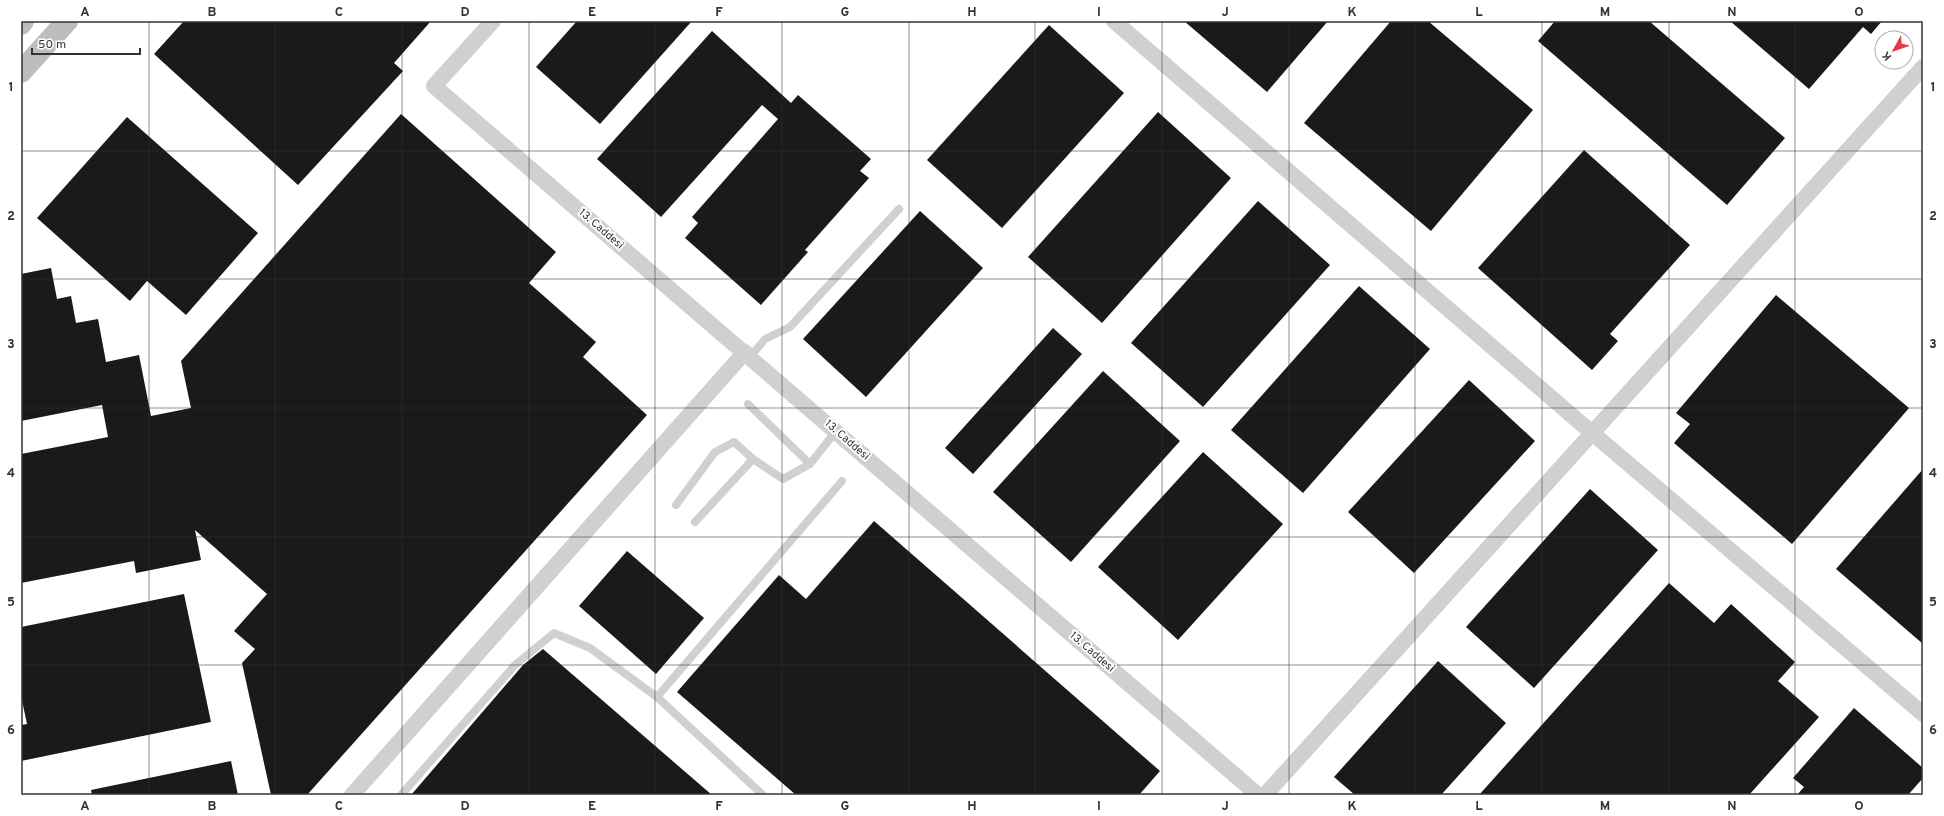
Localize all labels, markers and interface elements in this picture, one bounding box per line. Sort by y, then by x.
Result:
text: A [80,5,90,21]
text: B [208,5,217,21]
text: C [335,5,343,21]
text: D [460,5,470,21]
text: E [588,5,596,21]
text: F [715,5,723,21]
text: G [841,5,850,21]
text: H [967,5,977,21]
text: I [1097,5,1101,21]
text: J [1221,5,1229,21]
text: K [1347,5,1357,21]
text: L [1475,5,1483,21]
text: M [1600,5,1610,21]
text: N [1727,5,1737,21]
text: O [1854,5,1864,21]
scale bar [32,30,140,56]
north arrow [1874,30,1914,70]
text: 50 m [38,37,66,53]
text: K [1879,48,1895,63]
text: 1 [8,80,14,96]
text: 1 [1930,80,1936,96]
street label: 13. Caddesi [576,206,626,252]
text: 2 [7,209,15,225]
text: 2 [1929,209,1937,225]
text: 3 [7,337,15,353]
text: 3 [1929,337,1937,353]
street label: 13. Caddesi [822,417,872,463]
text: 4 [7,466,15,482]
text: 4 [1929,466,1937,482]
text: 5 [7,595,15,611]
text: 5 [1929,595,1937,611]
street label: 13. Caddesi [1067,629,1117,675]
text: 6 [7,723,15,739]
text: 6 [1929,723,1937,739]
text: A [80,799,90,815]
text: B [208,799,217,815]
text: C [335,799,343,815]
text: D [460,799,470,815]
text: E [588,799,596,815]
text: F [715,799,723,815]
text: G [841,799,850,815]
text: H [967,799,977,815]
text: I [1097,799,1101,815]
text: J [1221,799,1229,815]
text: K [1347,799,1357,815]
text: L [1475,799,1483,815]
text: M [1600,799,1610,815]
text: N [1727,799,1737,815]
text: O [1854,799,1864,815]

